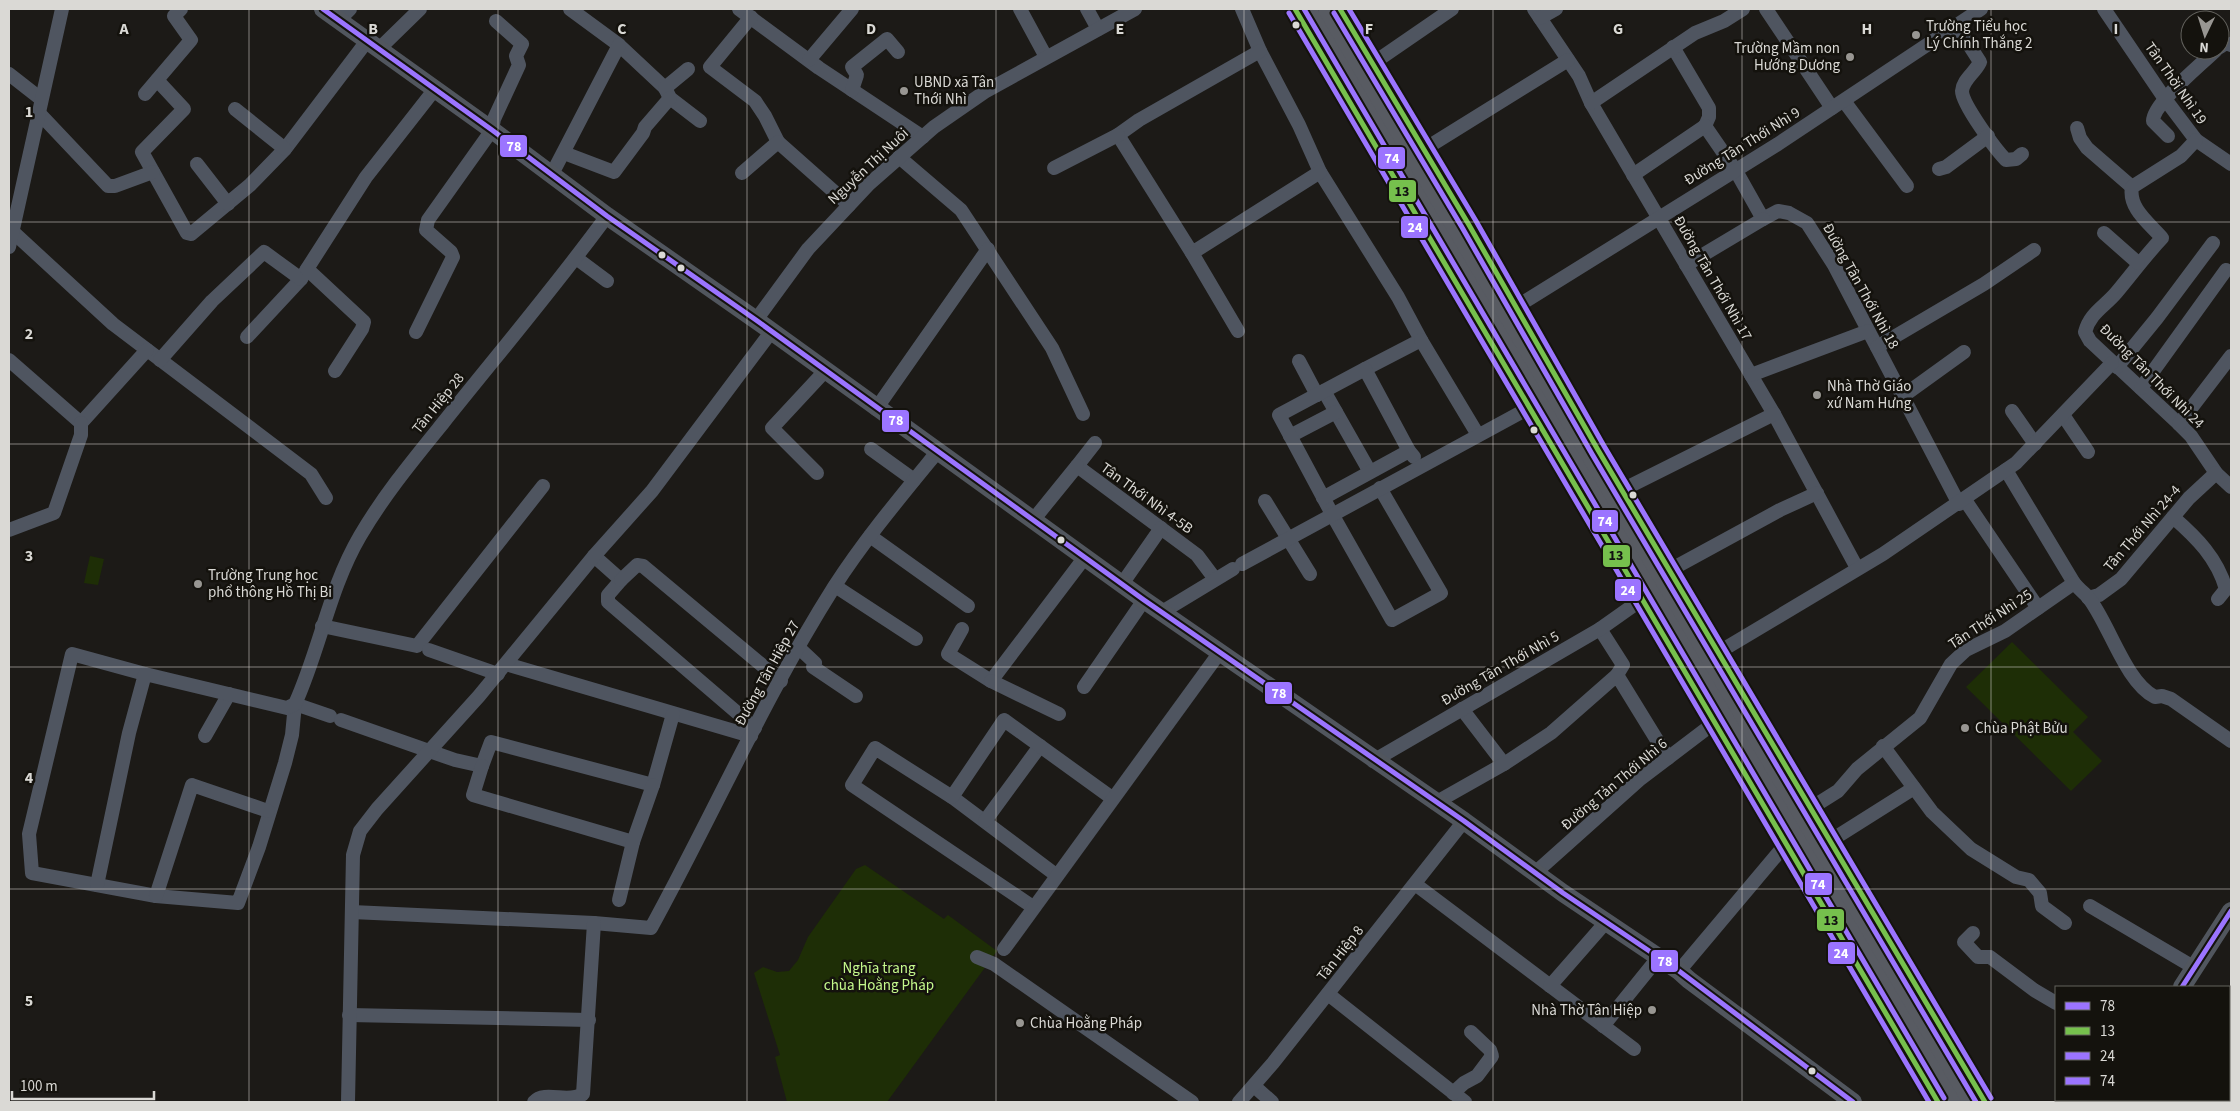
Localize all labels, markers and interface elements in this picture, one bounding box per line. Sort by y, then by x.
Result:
north arrow [2180,10,2230,60]
place label: Trường Tiểu học Lý Chính Thắng 2 [1926,16,2033,54]
text: A [118,18,129,40]
text: B [368,18,378,40]
text: C [617,18,627,40]
text: D [866,18,876,40]
text: E [1116,18,1124,40]
text: F [1365,18,1373,40]
text: G [1613,18,1623,40]
text: H [1862,18,1872,40]
text: I [2114,18,2118,40]
unlabelled marker [1291,20,1301,30]
marker: Trường Tiểu học Lý Chính Thắng 2 [1910,29,1922,41]
place label: Trường Mầm non Hướng Dương [1734,38,1840,76]
street label: Tân Thời Nhì 19 [2141,38,2211,128]
marker: Trường Mầm non Hướng Dương [1844,51,1856,63]
place label: UBND xã Tân Thới Nhì [914,72,994,110]
marker: UBND xã Tân Thới Nhì [898,85,910,97]
text: 1 [25,101,33,123]
street label: Đường Tân Thới Nhì 9 [1680,102,1804,191]
street label: Nguyễn Thị Nuôi [823,123,913,209]
line badge: 78 [499,134,528,158]
text: 78 [507,137,521,157]
line badge: 74 [1377,146,1406,170]
text: 74 [1385,149,1400,169]
line badge: 13 [1388,179,1417,203]
text: 13 [1395,182,1409,202]
street label: Đường Tân Thới Nhì 17 [1668,212,1757,344]
line badge: 24 [1400,215,1429,239]
text: 24 [1408,218,1423,238]
street label: Đường Tân Thới Nhì 18 [1817,220,1904,353]
unlabelled marker [657,250,667,260]
unlabelled marker [676,263,686,273]
street label: Đường Tân Thới Nhì 24 [2094,319,2209,434]
text: 2 [25,323,33,345]
street label: Tân Hiệp 28 [407,368,469,438]
place label: Nhà Thờ Giáo xứ Nam Hưng [1827,376,1912,414]
marker: Nhà Thờ Giáo xứ Nam Hưng [1811,389,1823,401]
line badge: 78 [881,409,910,433]
text: 78 [889,411,903,431]
unlabelled marker [1529,425,1539,435]
street label: Tân Thới Nhì 4-5B [1096,458,1197,539]
street label: Tân Thới Nhì 24-4 [2099,480,2186,576]
unlabelled marker [1628,490,1638,500]
line badge: 74 [1591,509,1619,533]
text: 74 [1598,512,1613,532]
unlabelled marker [1056,535,1066,545]
line badge: 13 [1602,544,1631,568]
text: 3 [25,545,33,567]
text: 13 [1609,546,1623,566]
place label: Trường Trung học phổ thông Hồ Thị Bi [208,565,332,603]
marker: Trường Trung học phổ thông Hồ Thị Bi [192,578,204,590]
line badge: 24 [1614,578,1642,602]
text: 24 [1621,581,1636,601]
street label: Tân Thới Nhì 25 [1944,584,2036,654]
street label: Đường Tân Hiệp 27 [730,617,805,730]
street label: Đường Tân Thới Nhì 5 [1437,626,1563,711]
line badge: 78 [1264,681,1293,705]
text: 78 [1272,684,1286,704]
place label: Chùa Phật Bửu [1975,718,2068,739]
marker: Chùa Phật Bửu [1959,722,1971,734]
street label: Đường Tản Thới Nhì 6 [1557,733,1672,835]
text: 4 [25,767,34,789]
line badge: 74 [1804,872,1833,896]
text: 74 [1811,875,1826,895]
line badge: 13 [1816,908,1845,932]
text: 13 [1824,911,1838,931]
street label: Tân Hiệp 8 [1312,921,1369,986]
line badge: 24 [1827,941,1856,965]
text: 24 [1834,944,1849,964]
line badge: 78 [1650,949,1679,973]
text: 78 [1658,952,1672,972]
park label: Nghĩa trang chùa Hoằng Pháp [824,958,934,996]
legend [2055,986,2230,1101]
text: 5 [25,990,33,1012]
text: 78 [2100,996,2115,1017]
place label: Nhà Thờ Tân Hiệp [1531,1000,1642,1021]
marker: Nhà Thờ Tân Hiệp [1646,1004,1658,1016]
place label: Chùa Hoằng Pháp [1030,1013,1142,1034]
marker: Chùa Hoằng Pháp [1014,1017,1026,1029]
text: 13 [2100,1021,2115,1042]
text: 24 [2100,1046,2115,1067]
unlabelled marker [1807,1066,1817,1076]
scale bar [12,1068,155,1100]
text: 74 [2100,1071,2115,1092]
text: 100 m [20,1076,58,1097]

